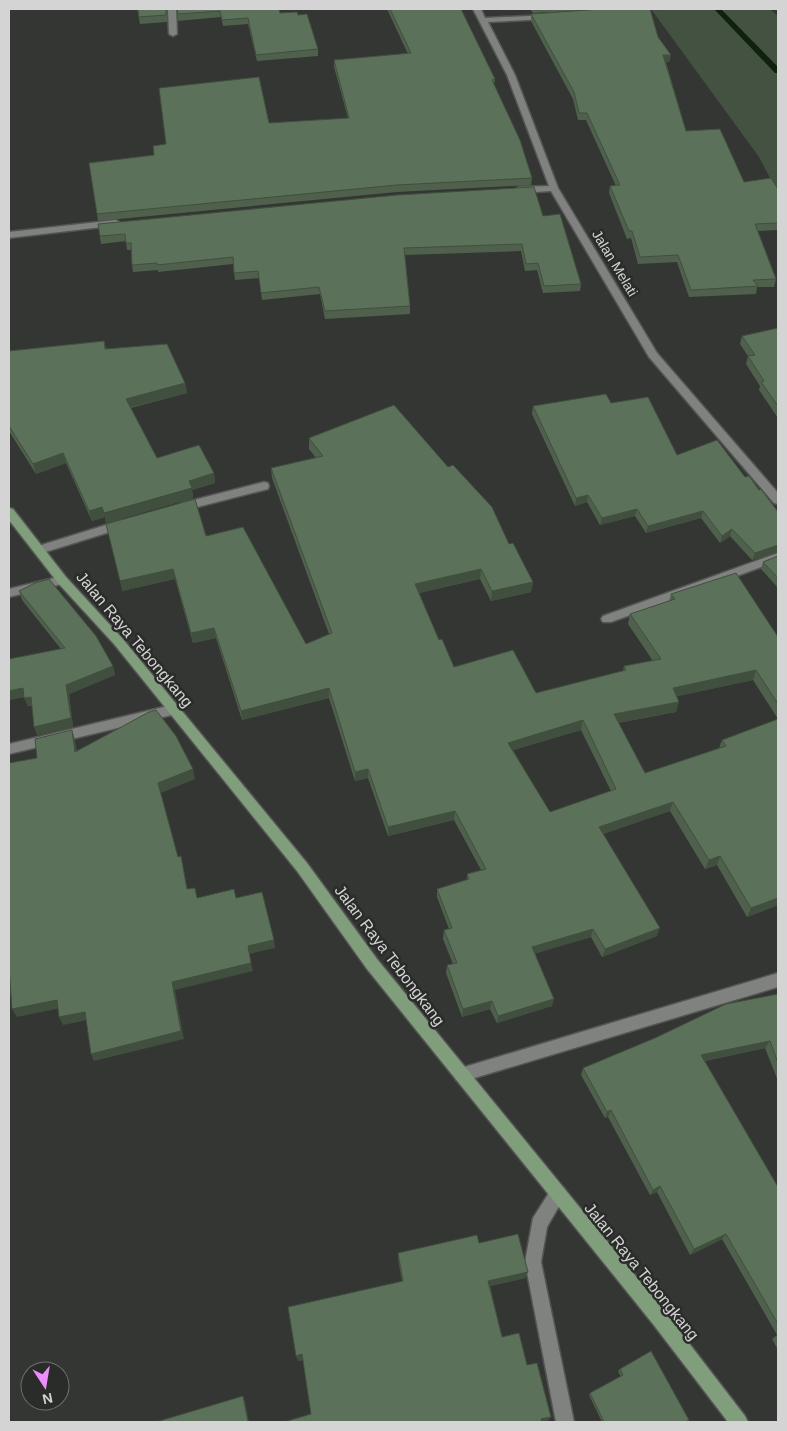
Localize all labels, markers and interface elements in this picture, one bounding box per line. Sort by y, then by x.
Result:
street label: Jalan Melati [589,227,641,299]
street label: Jalan Raya Tebongkang [73,568,196,710]
street label: Jalan Raya Tebongkang [331,882,448,1029]
street label: Jalan Raya Tebongkang [581,1199,702,1343]
north arrow [20,1361,70,1411]
text: N [41,1390,54,1408]

